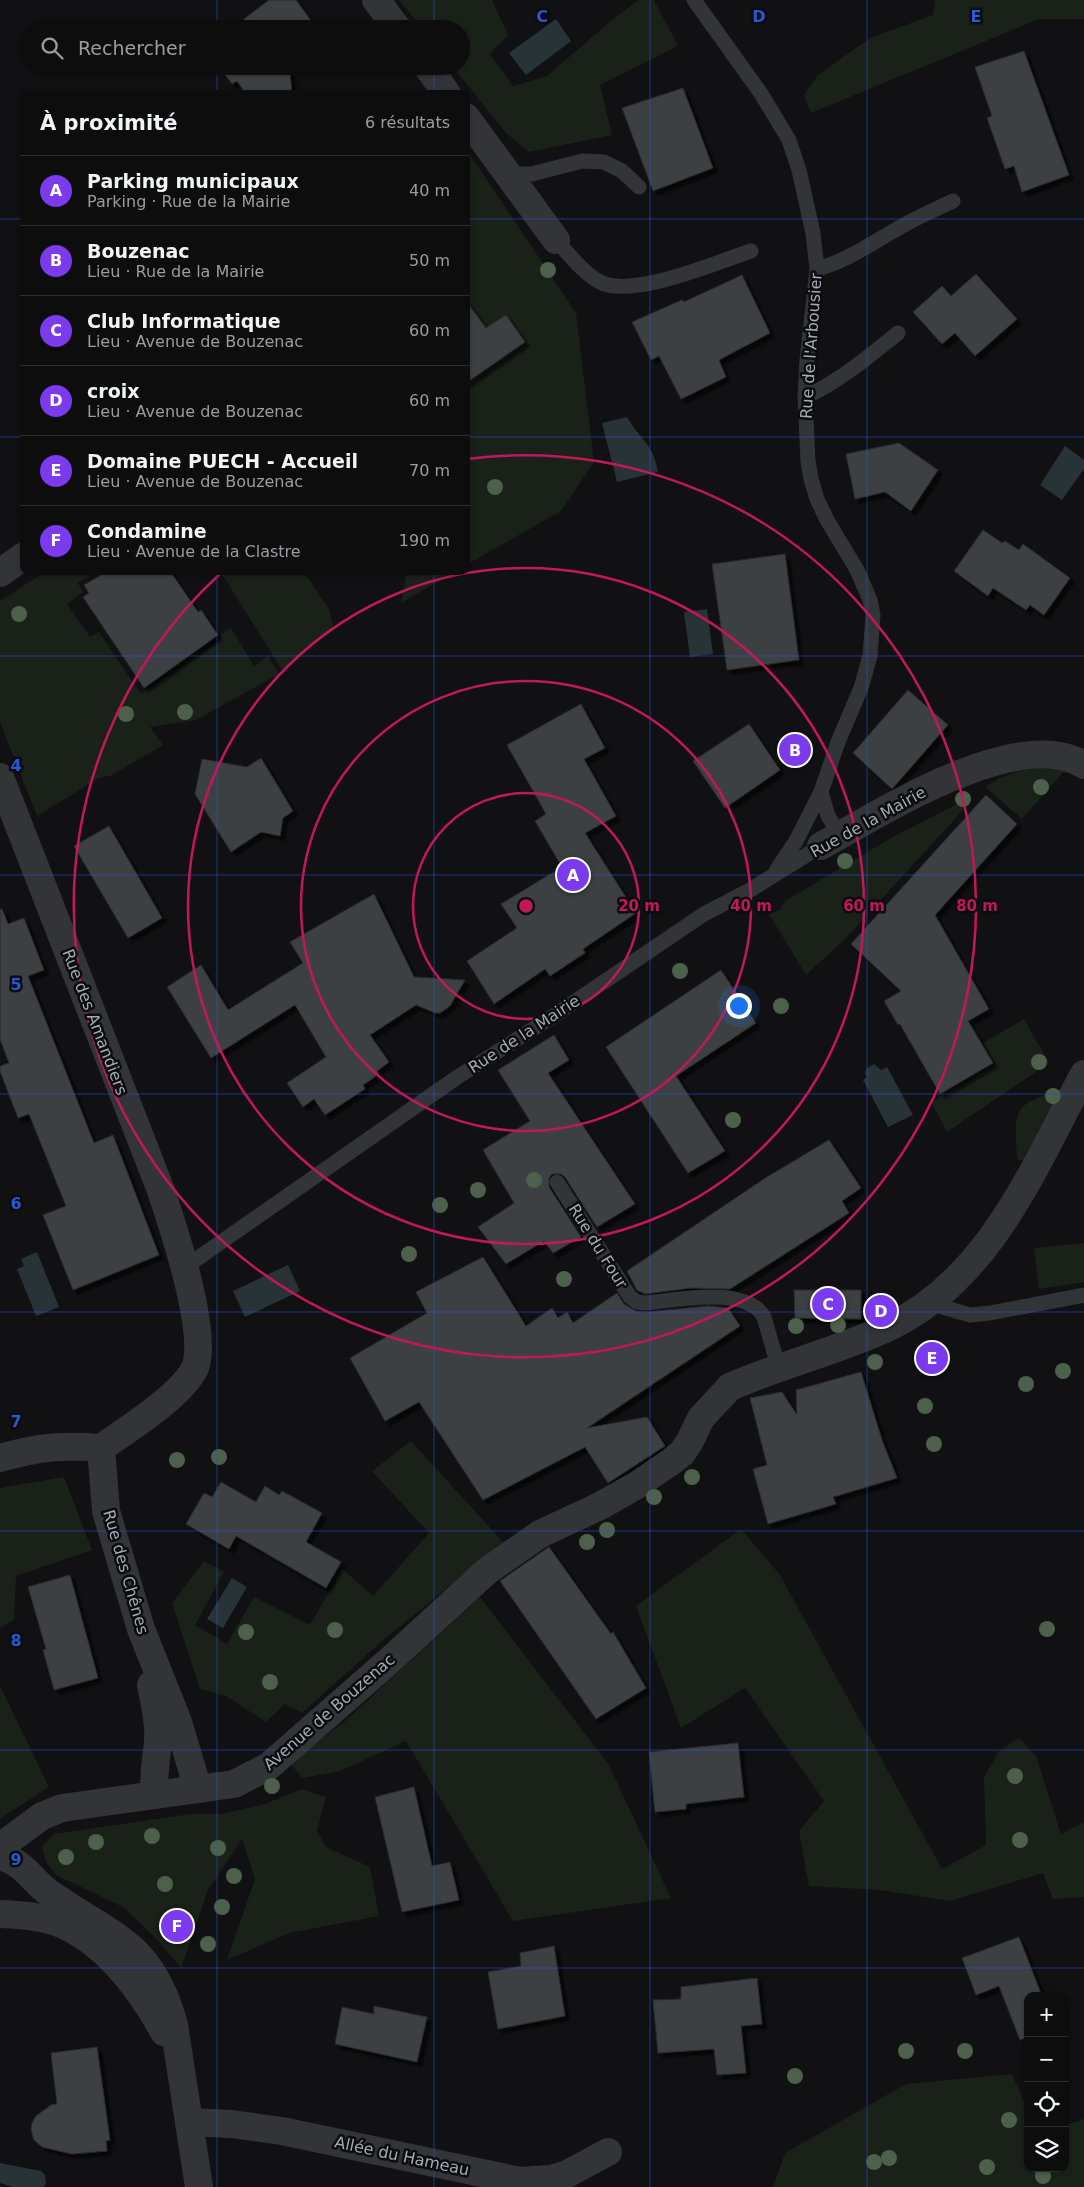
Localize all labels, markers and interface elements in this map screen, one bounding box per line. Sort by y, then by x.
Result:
text: C [536,7,548,26]
text: D [752,7,766,26]
text: E [971,7,981,26]
search box [20,20,470,75]
icon: search [38,34,66,62]
text: Rechercher [78,37,186,59]
text: À proximité [40,111,177,135]
text: 6 résultats [365,113,450,132]
text: Parking municipaux [87,170,299,192]
text: A [50,181,62,200]
text: 40 m [409,181,450,200]
text: Parking · Rue de la Mairie [87,192,290,211]
text: Bouzenac [87,240,190,262]
text: B [50,251,62,270]
text: 50 m [409,251,450,270]
text: Lieu · Rue de la Mairie [87,262,264,281]
street label: Rue de l'Arbousier [796,272,826,420]
text: Club Informatique [87,310,281,332]
text: C [50,321,62,340]
text: 60 m [409,321,450,340]
text: Lieu · Avenue de Bouzenac [87,332,303,351]
text: croix [87,380,139,402]
text: D [49,391,63,410]
text: 60 m [409,391,450,410]
text: Lieu · Avenue de Bouzenac [87,402,303,421]
text: Domaine PUECH - Accueil [87,450,358,472]
text: E [51,461,61,480]
text: 70 m [409,461,450,480]
text: Lieu · Avenue de Bouzenac [87,472,303,491]
text: Condamine [87,520,207,542]
text: F [51,531,61,550]
text: 190 m [399,531,450,550]
text: Lieu · Avenue de la Clastre [87,542,301,561]
pin: B [779,731,811,769]
text: 4 [10,756,22,775]
street label: Rue de la Mairie [807,782,929,862]
pin: A [557,856,589,894]
centre of rings [517,897,535,915]
text: 20 m [618,897,660,915]
text: 40 m [730,897,772,915]
text: 60 m [843,897,885,915]
text: 80 m [956,897,998,915]
street label: Rue des Amandiers [58,946,132,1098]
text: 5 [10,975,22,994]
street label: Rue de la Mairie [465,991,583,1077]
your location [726,993,752,1019]
text: 6 [10,1194,22,1213]
street label: Rue du Four [565,1200,632,1292]
pin: C [812,1285,844,1323]
pin: D [865,1292,897,1330]
pin: E [916,1339,948,1377]
text: 7 [10,1412,22,1431]
street label: Rue des Chênes [99,1508,153,1636]
text: 8 [10,1631,22,1650]
street label: Avenue de Bouzenac [260,1650,398,1774]
text: 9 [10,1850,22,1869]
pin: F [161,1907,193,1945]
map controls [1024,1992,1069,2172]
button: + [1024,1992,1069,2037]
button: − [1024,2037,1069,2082]
button: locate [1024,2082,1069,2127]
button: layers [1024,2127,1069,2172]
street label: Allée du Hameau [333,2132,471,2180]

